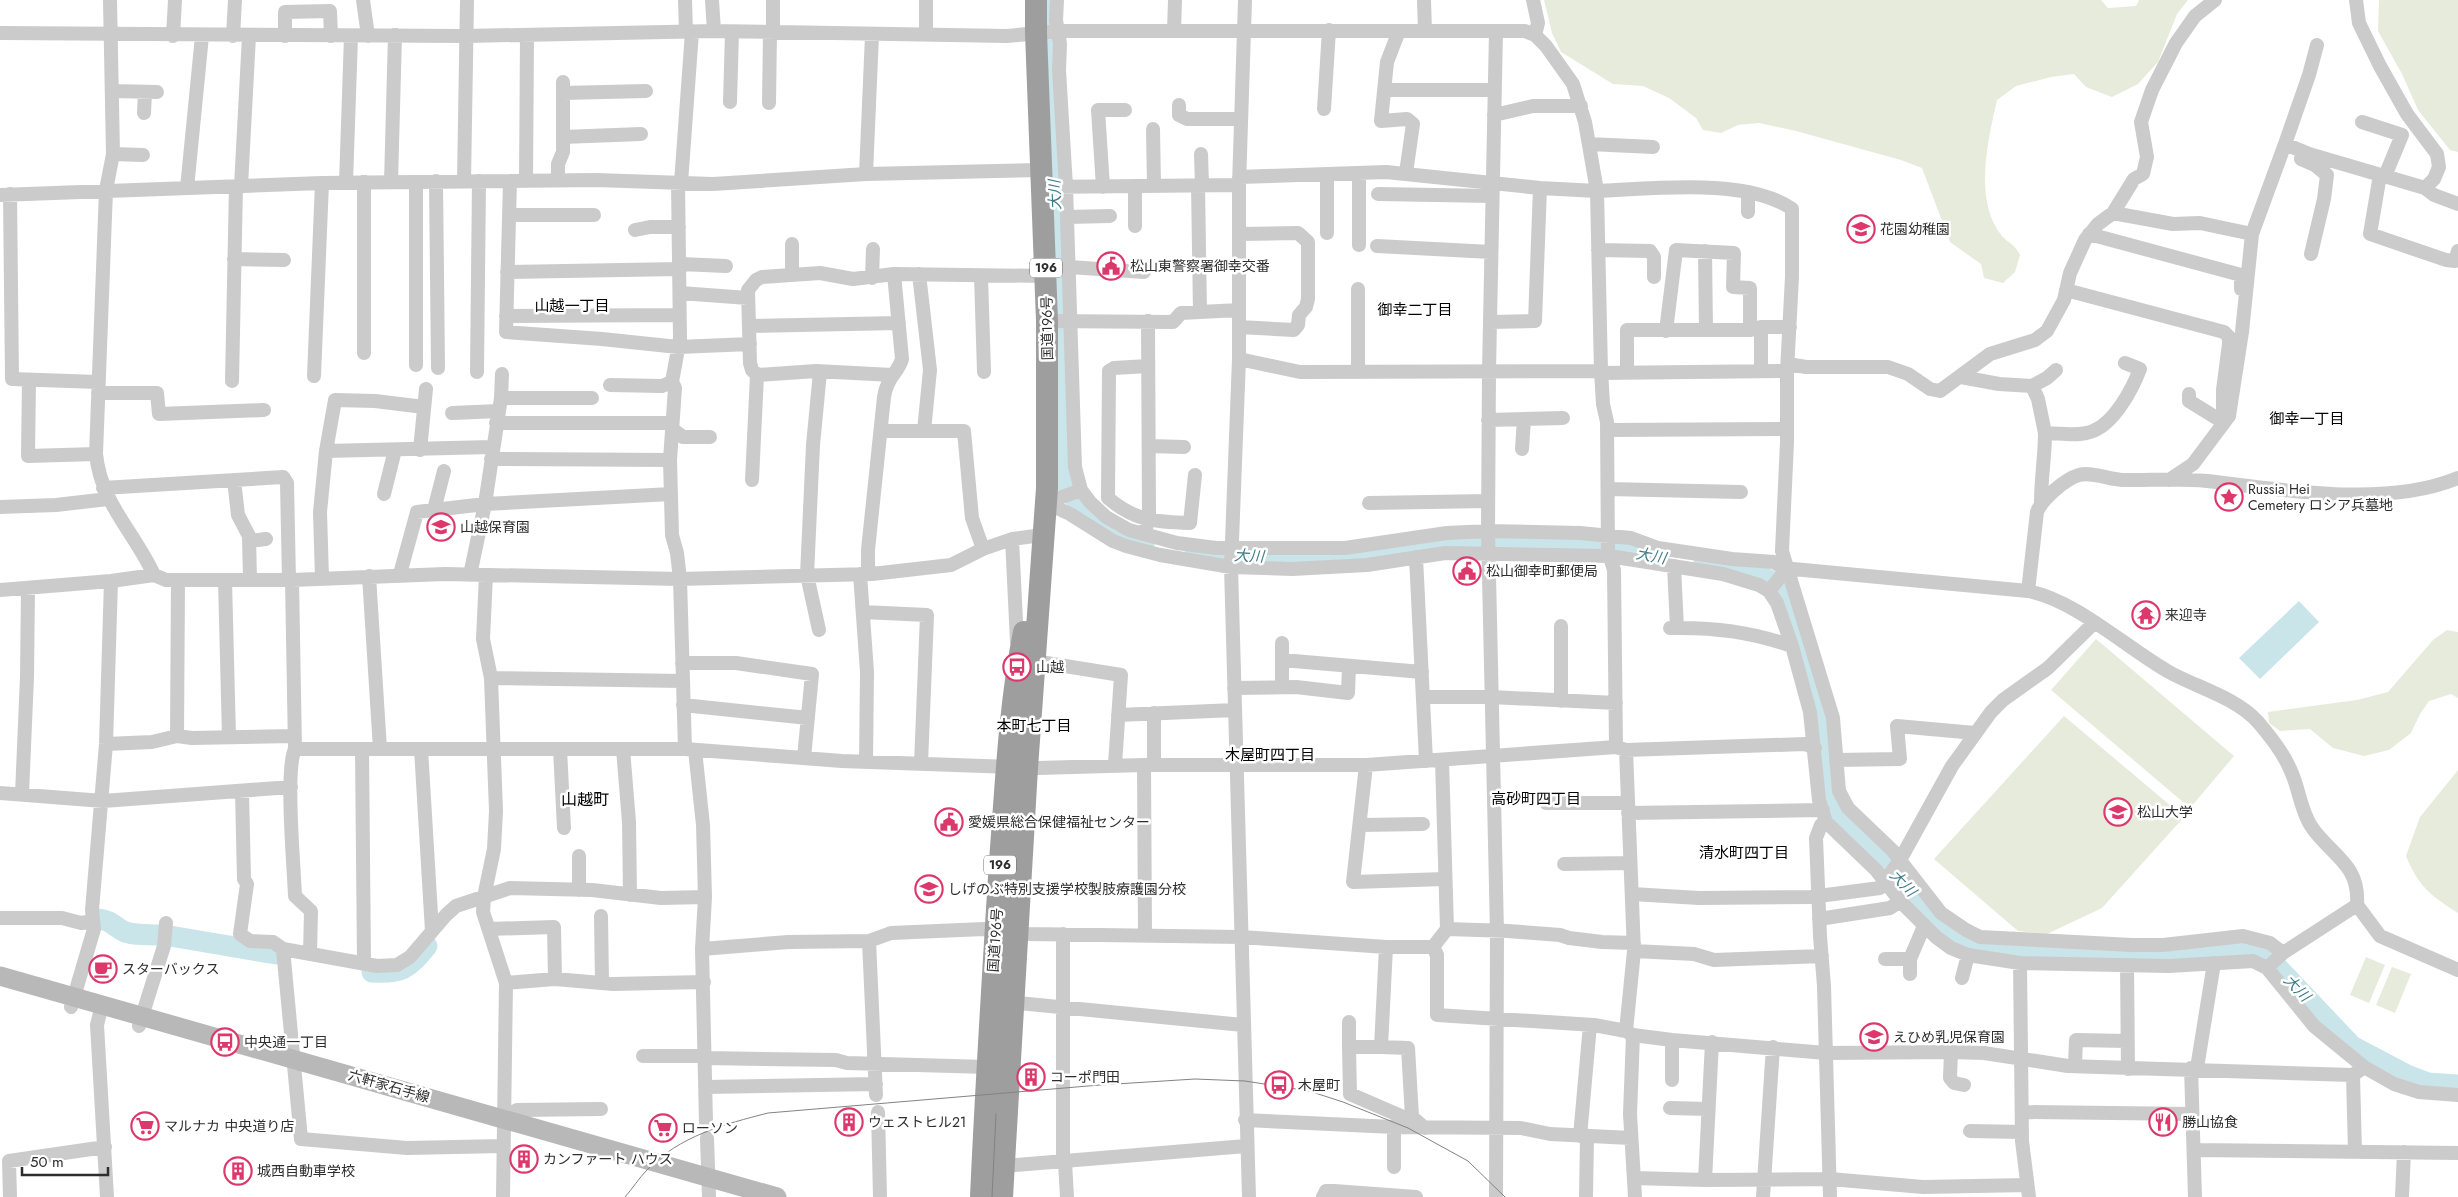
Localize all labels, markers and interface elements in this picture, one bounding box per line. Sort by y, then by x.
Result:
water label: 大川 [1043,178,1067,210]
school or university icon: 花園幼稚園 [1846,214,1876,244]
place label: 花園幼稚園 [1880,219,1950,239]
public building icon: 松山東警察署御幸交番 [1096,251,1126,281]
place label: 松山東警察署御幸交番 [1130,256,1270,276]
road number: 196 [1030,258,1062,278]
district label: 山越一丁目 [534,295,610,317]
street label: 国道196号 [1036,296,1058,360]
district label: 御幸二丁目 [1377,299,1453,321]
district label: 御幸一丁目 [2269,408,2345,430]
place label: Russia Hei Cemetery ロシア兵墓地 [2248,479,2393,515]
place icon: Russia Hei Cemetery ロシア兵墓地 [2214,482,2244,512]
school or university icon: 山越保育園 [426,512,456,542]
place label: 山越保育園 [460,517,530,537]
water label: 大川 [1634,543,1670,570]
water label: 大川 [1233,544,1267,568]
public building icon: 松山御幸町郵便局 [1452,556,1482,586]
place label: 松山御幸町郵便局 [1486,561,1598,581]
temple icon: 来迎寺 [2131,600,2161,630]
place label: 来迎寺 [2165,605,2207,625]
bus stop icon: 山越 [1002,652,1032,682]
place label: 山越 [1036,657,1064,677]
district label: 本町七丁目 [996,715,1072,737]
district label: 木屋町四丁目 [1225,744,1315,766]
district label: 山越町 [561,788,609,811]
district label: 高砂町四丁目 [1491,788,1581,810]
school or university icon: 松山大学 [2103,797,2133,827]
place label: 松山大学 [2137,802,2193,822]
public building icon: 愛媛県総合保健福祉センター [934,807,964,837]
place label: 愛媛県総合保健福祉センター [968,812,1150,832]
district label: 清水町四丁目 [1699,842,1789,864]
road number: 196 [984,856,1016,874]
water label: 大川 [1885,865,1923,903]
school or university icon: しげのぶ特別支援学校製肢療護園分校 [914,874,944,904]
place label: しげのぶ特別支援学校製肢療護園分校 [948,879,1186,899]
street label: 国道196号 [983,907,1007,973]
cafe icon: スターバックス [88,954,118,984]
place label: スターバックス [122,959,219,979]
water label: 大川 [2279,970,2317,1008]
school or university icon: えひめ乳児保育園 [1859,1022,1889,1052]
bus stop icon: 中央通一丁目 [210,1027,240,1057]
place label: えひめ乳児保育園 [1893,1027,2005,1047]
place label: 中央通一丁目 [244,1032,328,1052]
building icon: コーポ門田 [1016,1062,1046,1092]
street label: 六軒家石手線 [346,1065,432,1107]
place label: コーポ門田 [1050,1067,1120,1087]
bus stop icon: 木屋町 [1264,1070,1294,1100]
place label: 木屋町 [1298,1075,1340,1095]
building icon: ウェストヒル21 [834,1107,864,1137]
restaurant icon: 勝山協食 [2148,1107,2178,1137]
supermarket icon: マルナカ 中央道り店 [130,1111,160,1141]
place label: ウェストヒル21 [868,1112,966,1132]
place label: 勝山協食 [2182,1112,2238,1132]
supermarket icon: ローソン [648,1113,678,1143]
place label: マルナカ 中央道り店 [164,1116,294,1136]
place label: ローソン [682,1118,738,1138]
scale bar [22,1144,109,1176]
building icon: カンファート ハウス [509,1144,539,1174]
place label: カンファート ハウス [543,1149,673,1169]
text: 50 m [30,1151,64,1173]
building icon: 城西自動車学校 [223,1156,253,1186]
place label: 城西自動車学校 [257,1161,355,1181]

